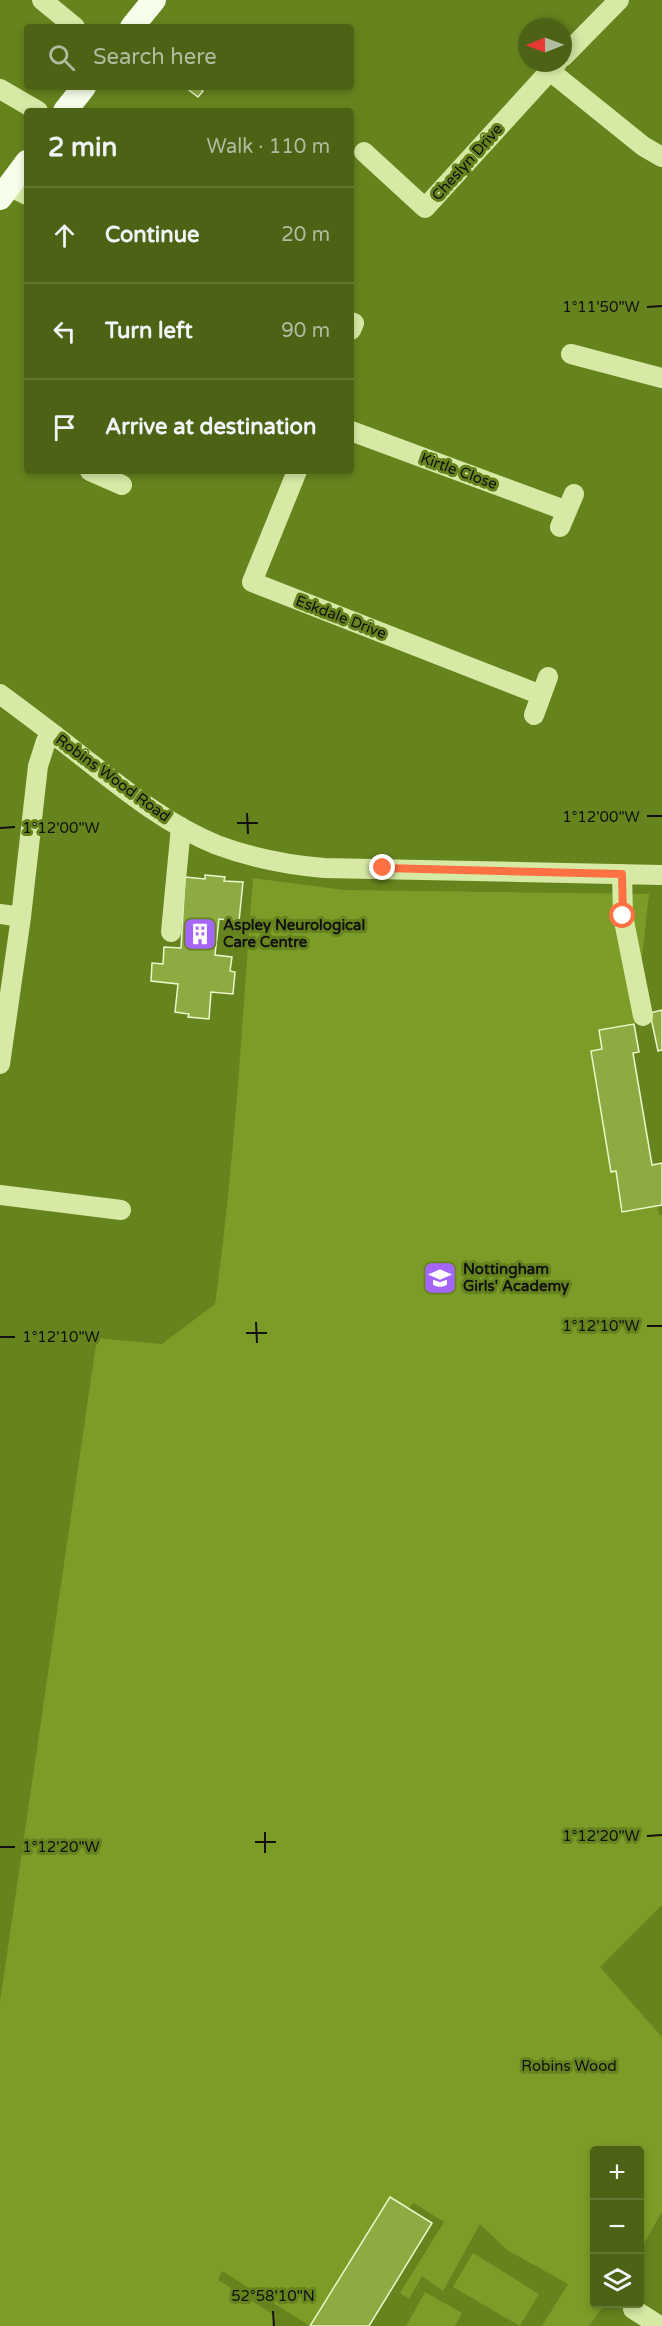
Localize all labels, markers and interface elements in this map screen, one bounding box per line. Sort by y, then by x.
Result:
north arrow [518,18,572,72]
search box [24,24,354,90]
icon: search [45,41,78,74]
text: Search here [93,44,217,70]
street label: Cheslyn Drive [428,120,506,204]
text: 2 min [48,132,117,163]
text: Walk · 110 m [207,135,330,159]
icon: ahead [48,219,81,252]
text: Continue [105,222,200,248]
text: 20 m [281,223,330,247]
text: 1°11'50"W [562,298,640,316]
icon: left [48,315,81,348]
text: Turn left [105,318,193,344]
text: 90 m [281,319,330,343]
icon: arrive [48,411,81,444]
text: Arrive at destination [105,414,316,440]
street label: Kirtle Close [418,449,500,493]
street label: Eskdale Drive [293,591,389,643]
street label: Robins Wood Road [52,730,174,826]
text: 1°12'00"W [562,808,640,826]
text: 1°12'00"W [22,819,100,837]
route end [369,854,395,880]
route start [609,902,635,928]
building icon: Aspley Neurological Care Centre [182,916,218,952]
place label: Aspley Neurological Care Centre [223,916,365,951]
school or university icon: Nottingham Girls' Academy [422,1260,458,1296]
place label: Nottingham Girls' Academy [463,1260,569,1296]
text: 1°12'10"W [562,1317,640,1335]
text: 1°12'10"W [22,1328,100,1346]
text: 1°12'20"W [562,1827,640,1845]
text: 1°12'20"W [22,1838,100,1856]
park label: Robins Wood [521,2057,617,2075]
map controls [590,2146,644,2308]
button: + [590,2146,644,2200]
button: − [590,2200,644,2254]
button: layers [590,2254,644,2308]
text: 52°58'10"N [231,2287,315,2305]

